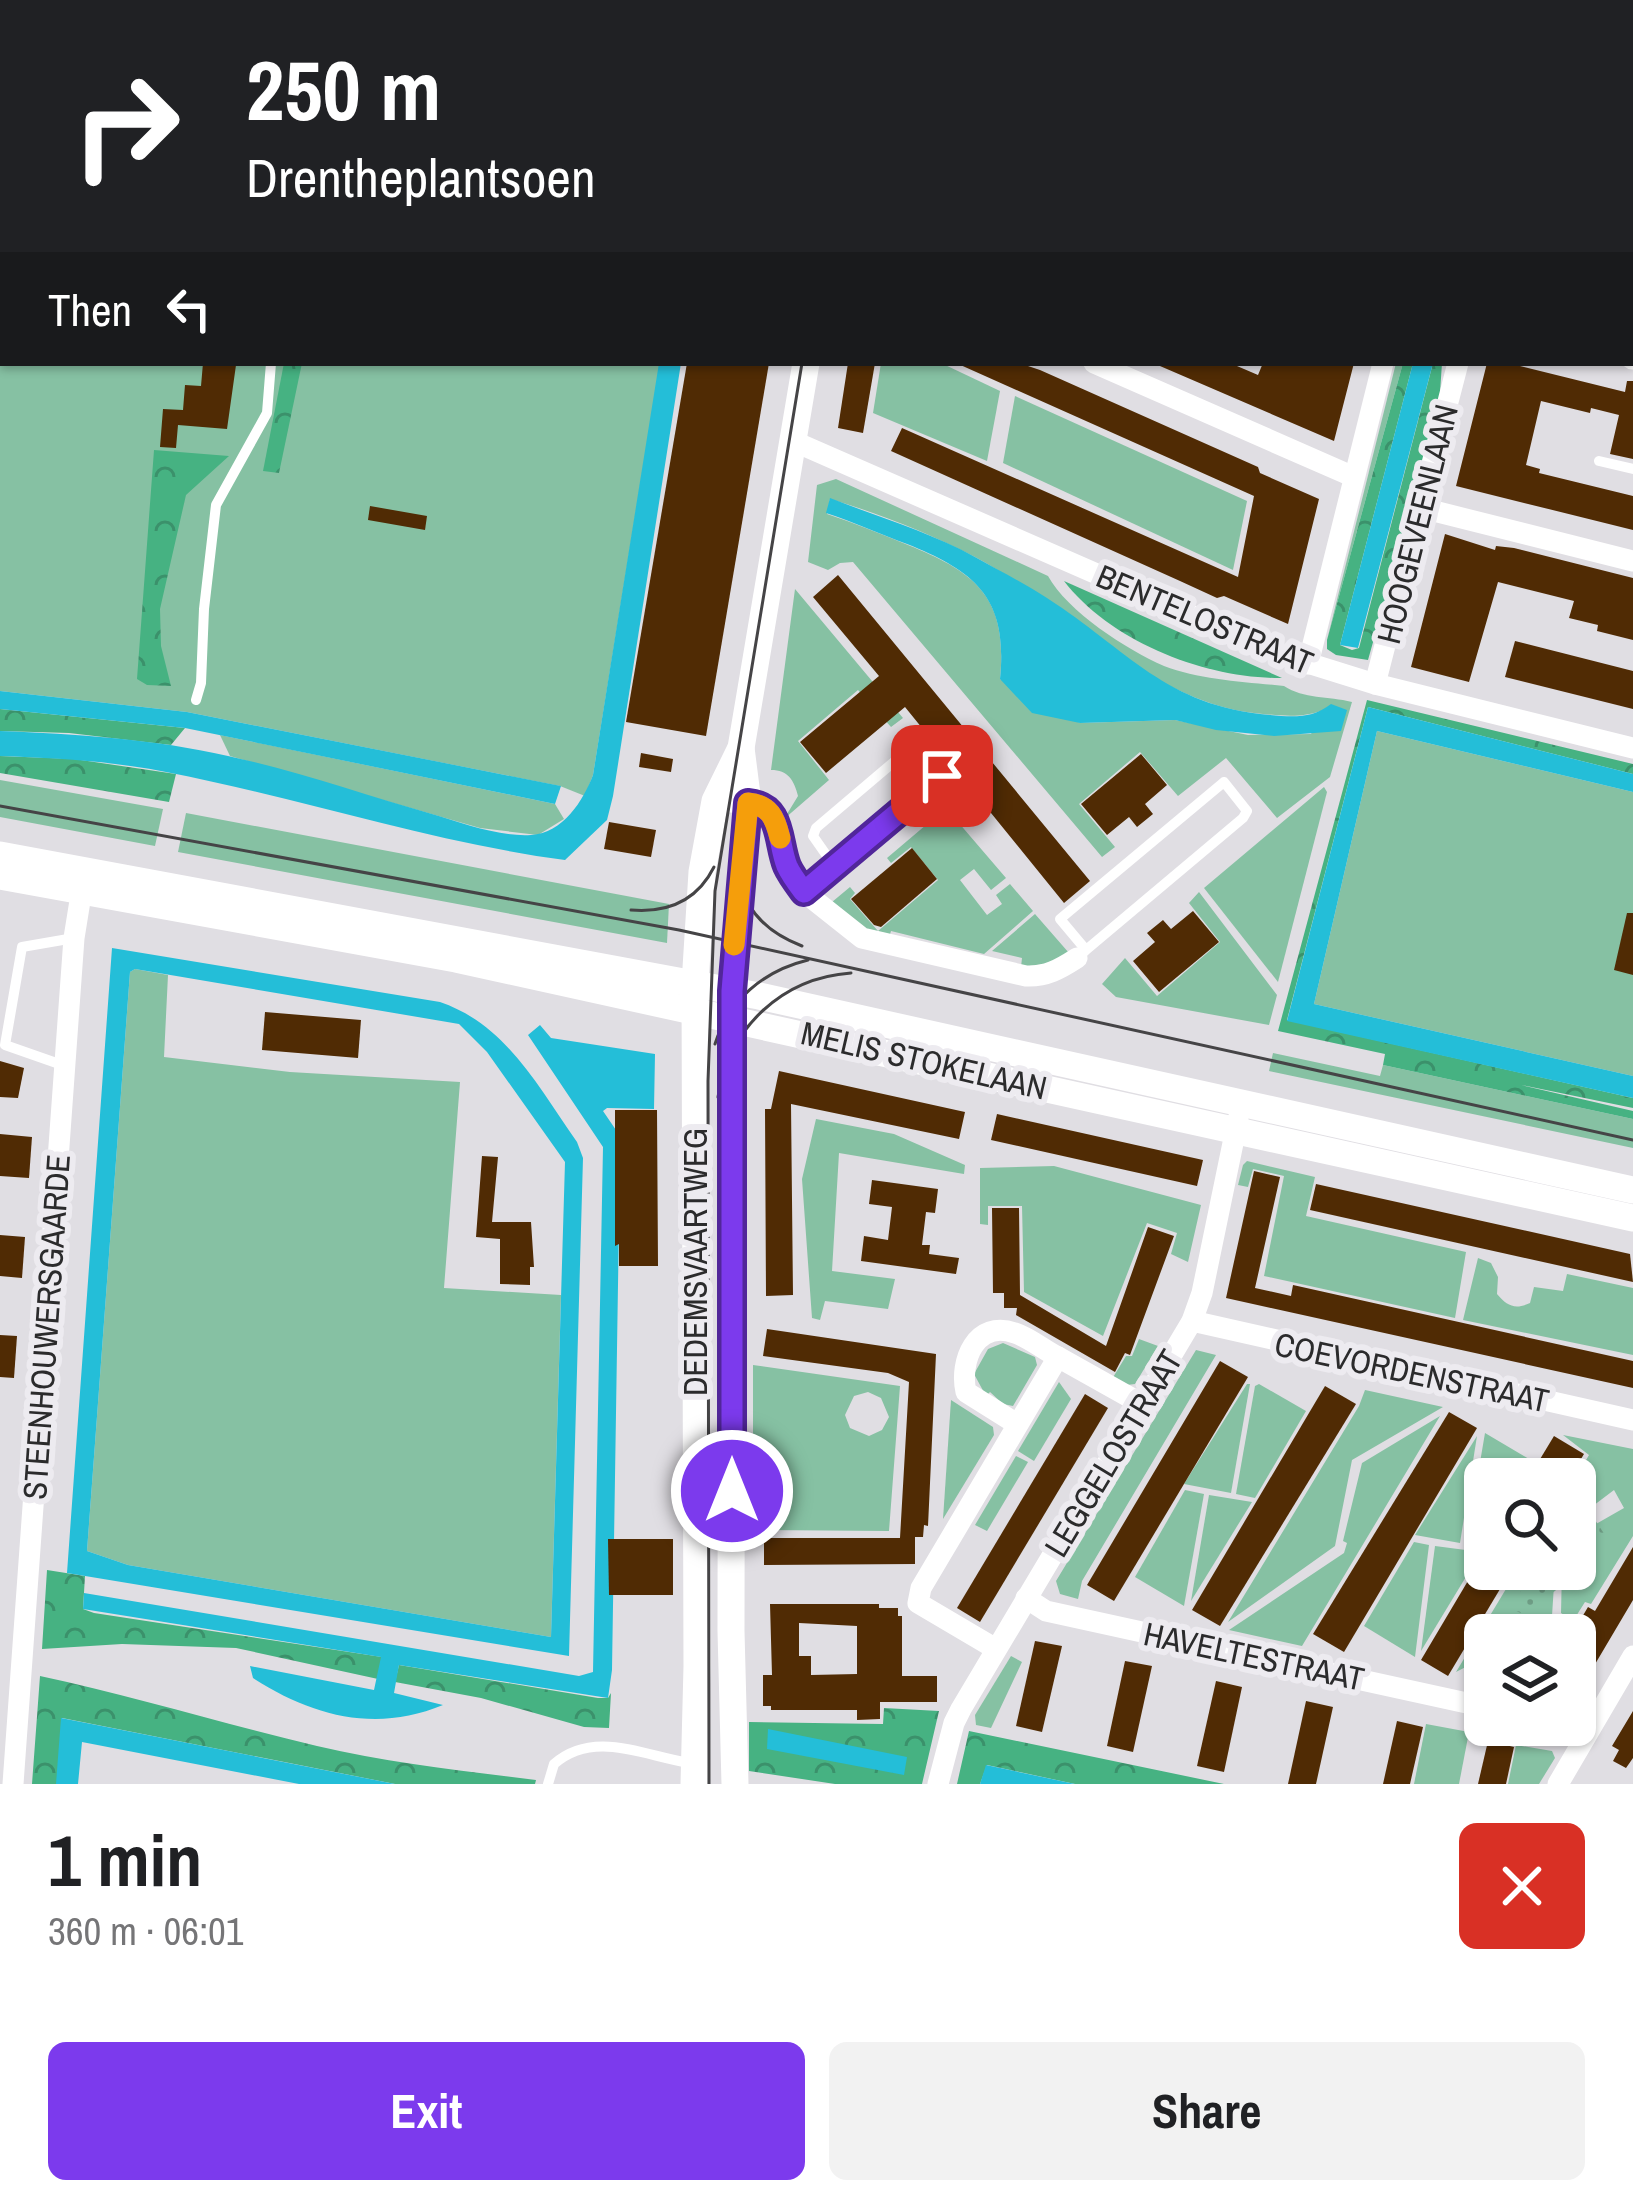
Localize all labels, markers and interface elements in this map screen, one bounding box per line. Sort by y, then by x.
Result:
text: 250 m [246,33,441,146]
icon: right [48,48,204,204]
text: Drentheplantsoen [246,141,596,214]
icon: left [156,276,222,342]
text: Then [48,279,132,340]
street label: HOOGEVEENLAAN [1366,400,1468,648]
street label: BENTELOSTRAAT [1090,554,1320,684]
pin [891,725,993,827]
icon: arrive [909,743,975,809]
street label: MELIS STOKELAAN [797,1010,1051,1110]
street label: DEDEMSVAARTWEG [673,1128,717,1396]
street label: STEENHOUWERSGAARDE [12,1153,80,1501]
street label: COEVORDENSTRAAT [1271,1321,1553,1423]
street label: LEGGELOSTRAAT [1034,1341,1192,1565]
position arrow [669,1428,795,1554]
map controls [1464,1458,1596,1746]
button: search [1464,1458,1596,1590]
street label: HAVELTESTRAAT [1140,1611,1368,1701]
button: layers [1464,1614,1596,1746]
text: 1 min [48,1811,202,1908]
button: close [1459,1823,1585,1949]
text: 360 m · 06:01 [48,1905,244,1957]
button: Exit [48,2042,805,2180]
button: Share [829,2042,1585,2180]

